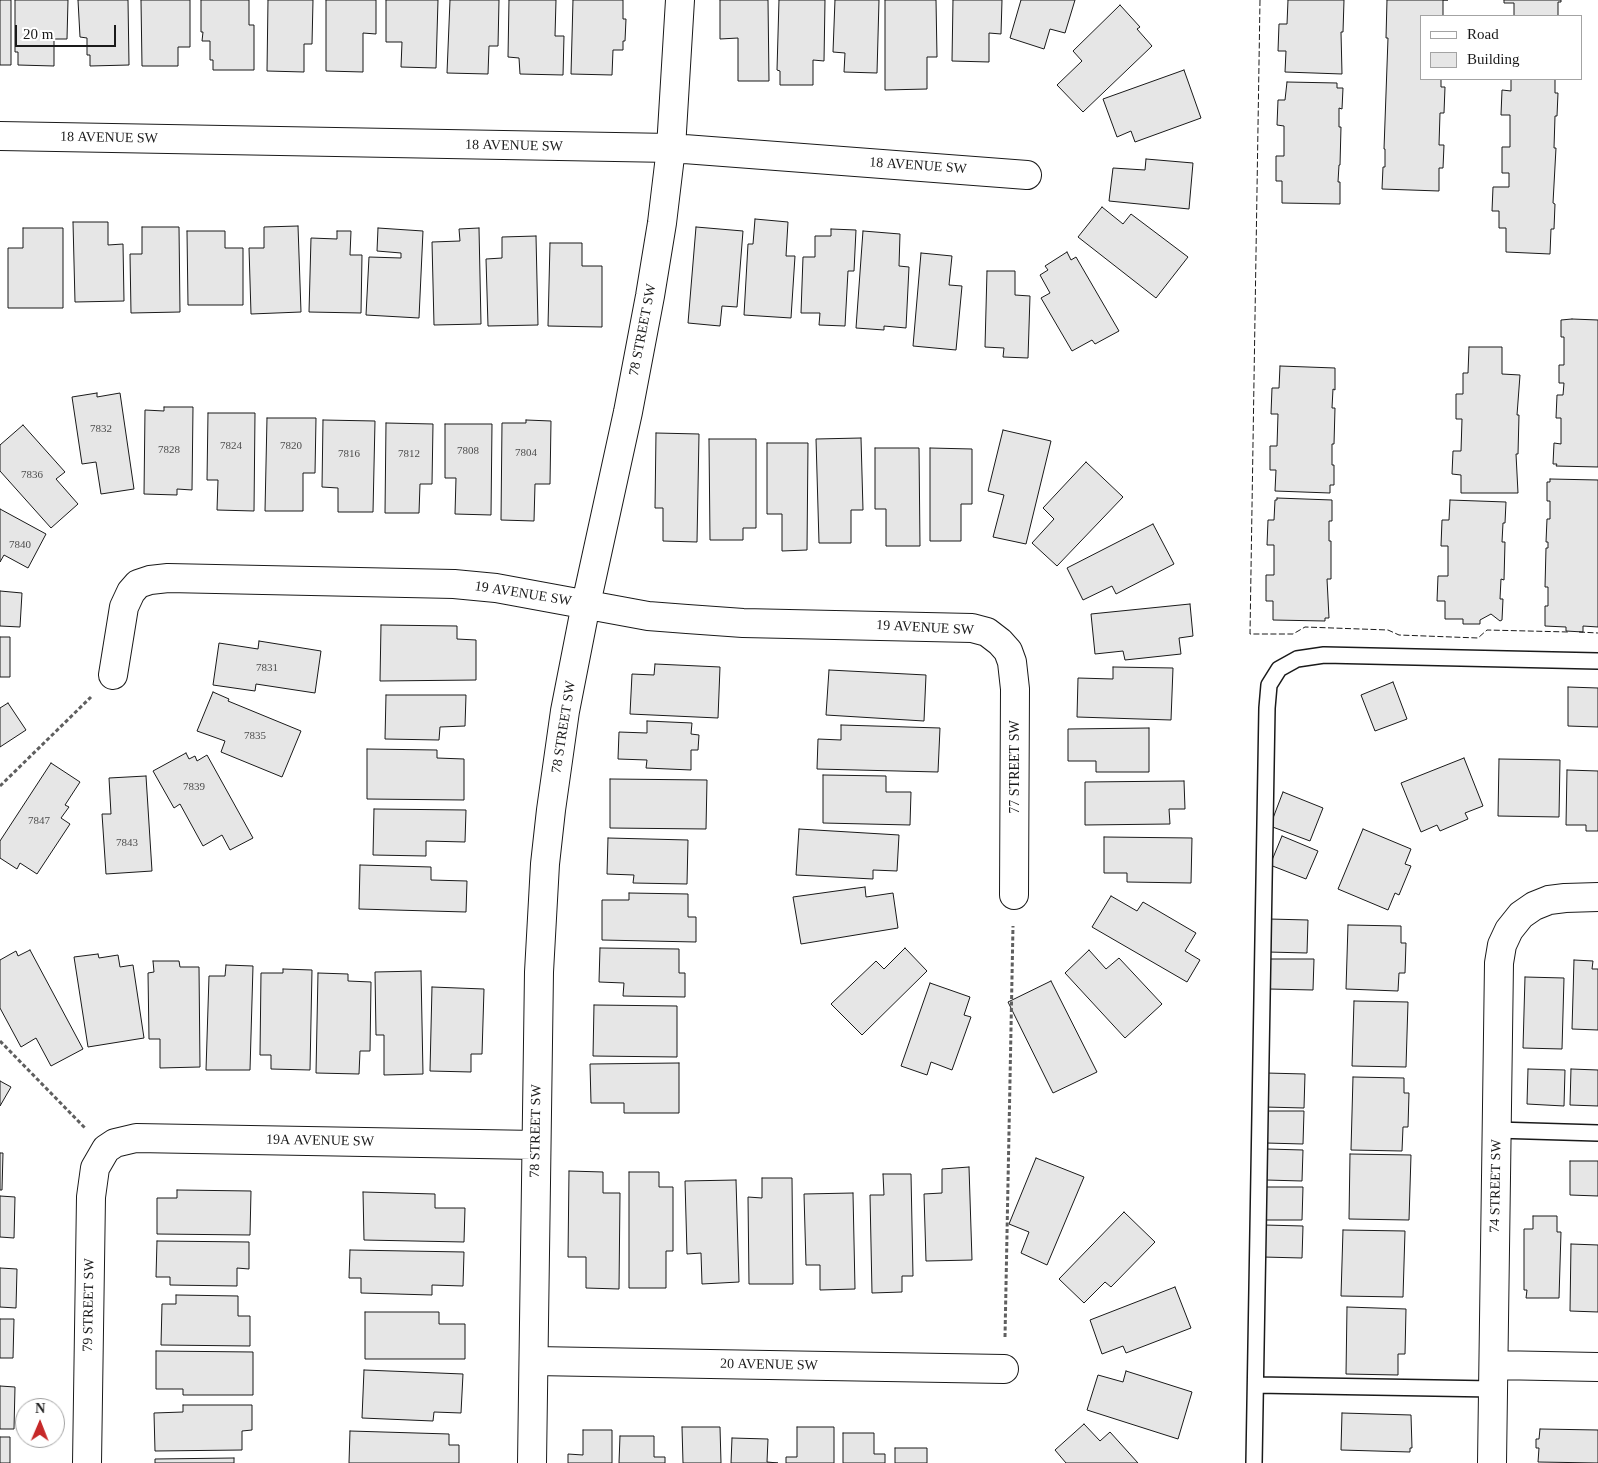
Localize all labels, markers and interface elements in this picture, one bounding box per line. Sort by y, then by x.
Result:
scale bar [18,15,119,47]
legend [1420,15,1583,80]
text: 20 m [23,26,53,42]
text: Road [1467,26,1499,42]
text: Building [1467,51,1520,67]
street label: 18 AVENUE SW [60,129,158,147]
street label: 18 AVENUE SW [465,137,563,155]
street label: 18 AVENUE SW [869,154,967,178]
street label: 78 STREET SW [626,283,660,377]
house number: 7832 [90,422,112,436]
house number: 7824 [220,439,242,453]
house number: 7820 [280,439,302,453]
house number: 7828 [158,443,180,457]
house number: 7808 [457,444,479,458]
house number: 7804 [515,446,537,460]
house number: 7816 [338,447,360,461]
house number: 7812 [398,447,420,461]
house number: 7836 [21,468,43,482]
house number: 7840 [9,538,31,552]
street label: 19 AVENUE SW [473,578,573,610]
street label: 19 AVENUE SW [876,617,974,639]
house number: 7831 [256,661,278,675]
street label: 78 STREET SW [548,680,580,774]
street label: 77 STREET SW [1007,720,1023,814]
house number: 7835 [244,729,266,743]
house number: 7839 [183,780,205,794]
house number: 7847 [28,814,50,828]
house number: 7843 [116,836,138,850]
street label: 78 STREET SW [527,1084,545,1178]
street label: 19A AVENUE SW [266,1132,374,1150]
street label: 74 STREET SW [1487,1139,1505,1233]
street label: 79 STREET SW [80,1258,98,1352]
street label: 20 AVENUE SW [720,1356,818,1374]
north arrow [15,1398,65,1448]
text: N [35,1401,45,1416]

